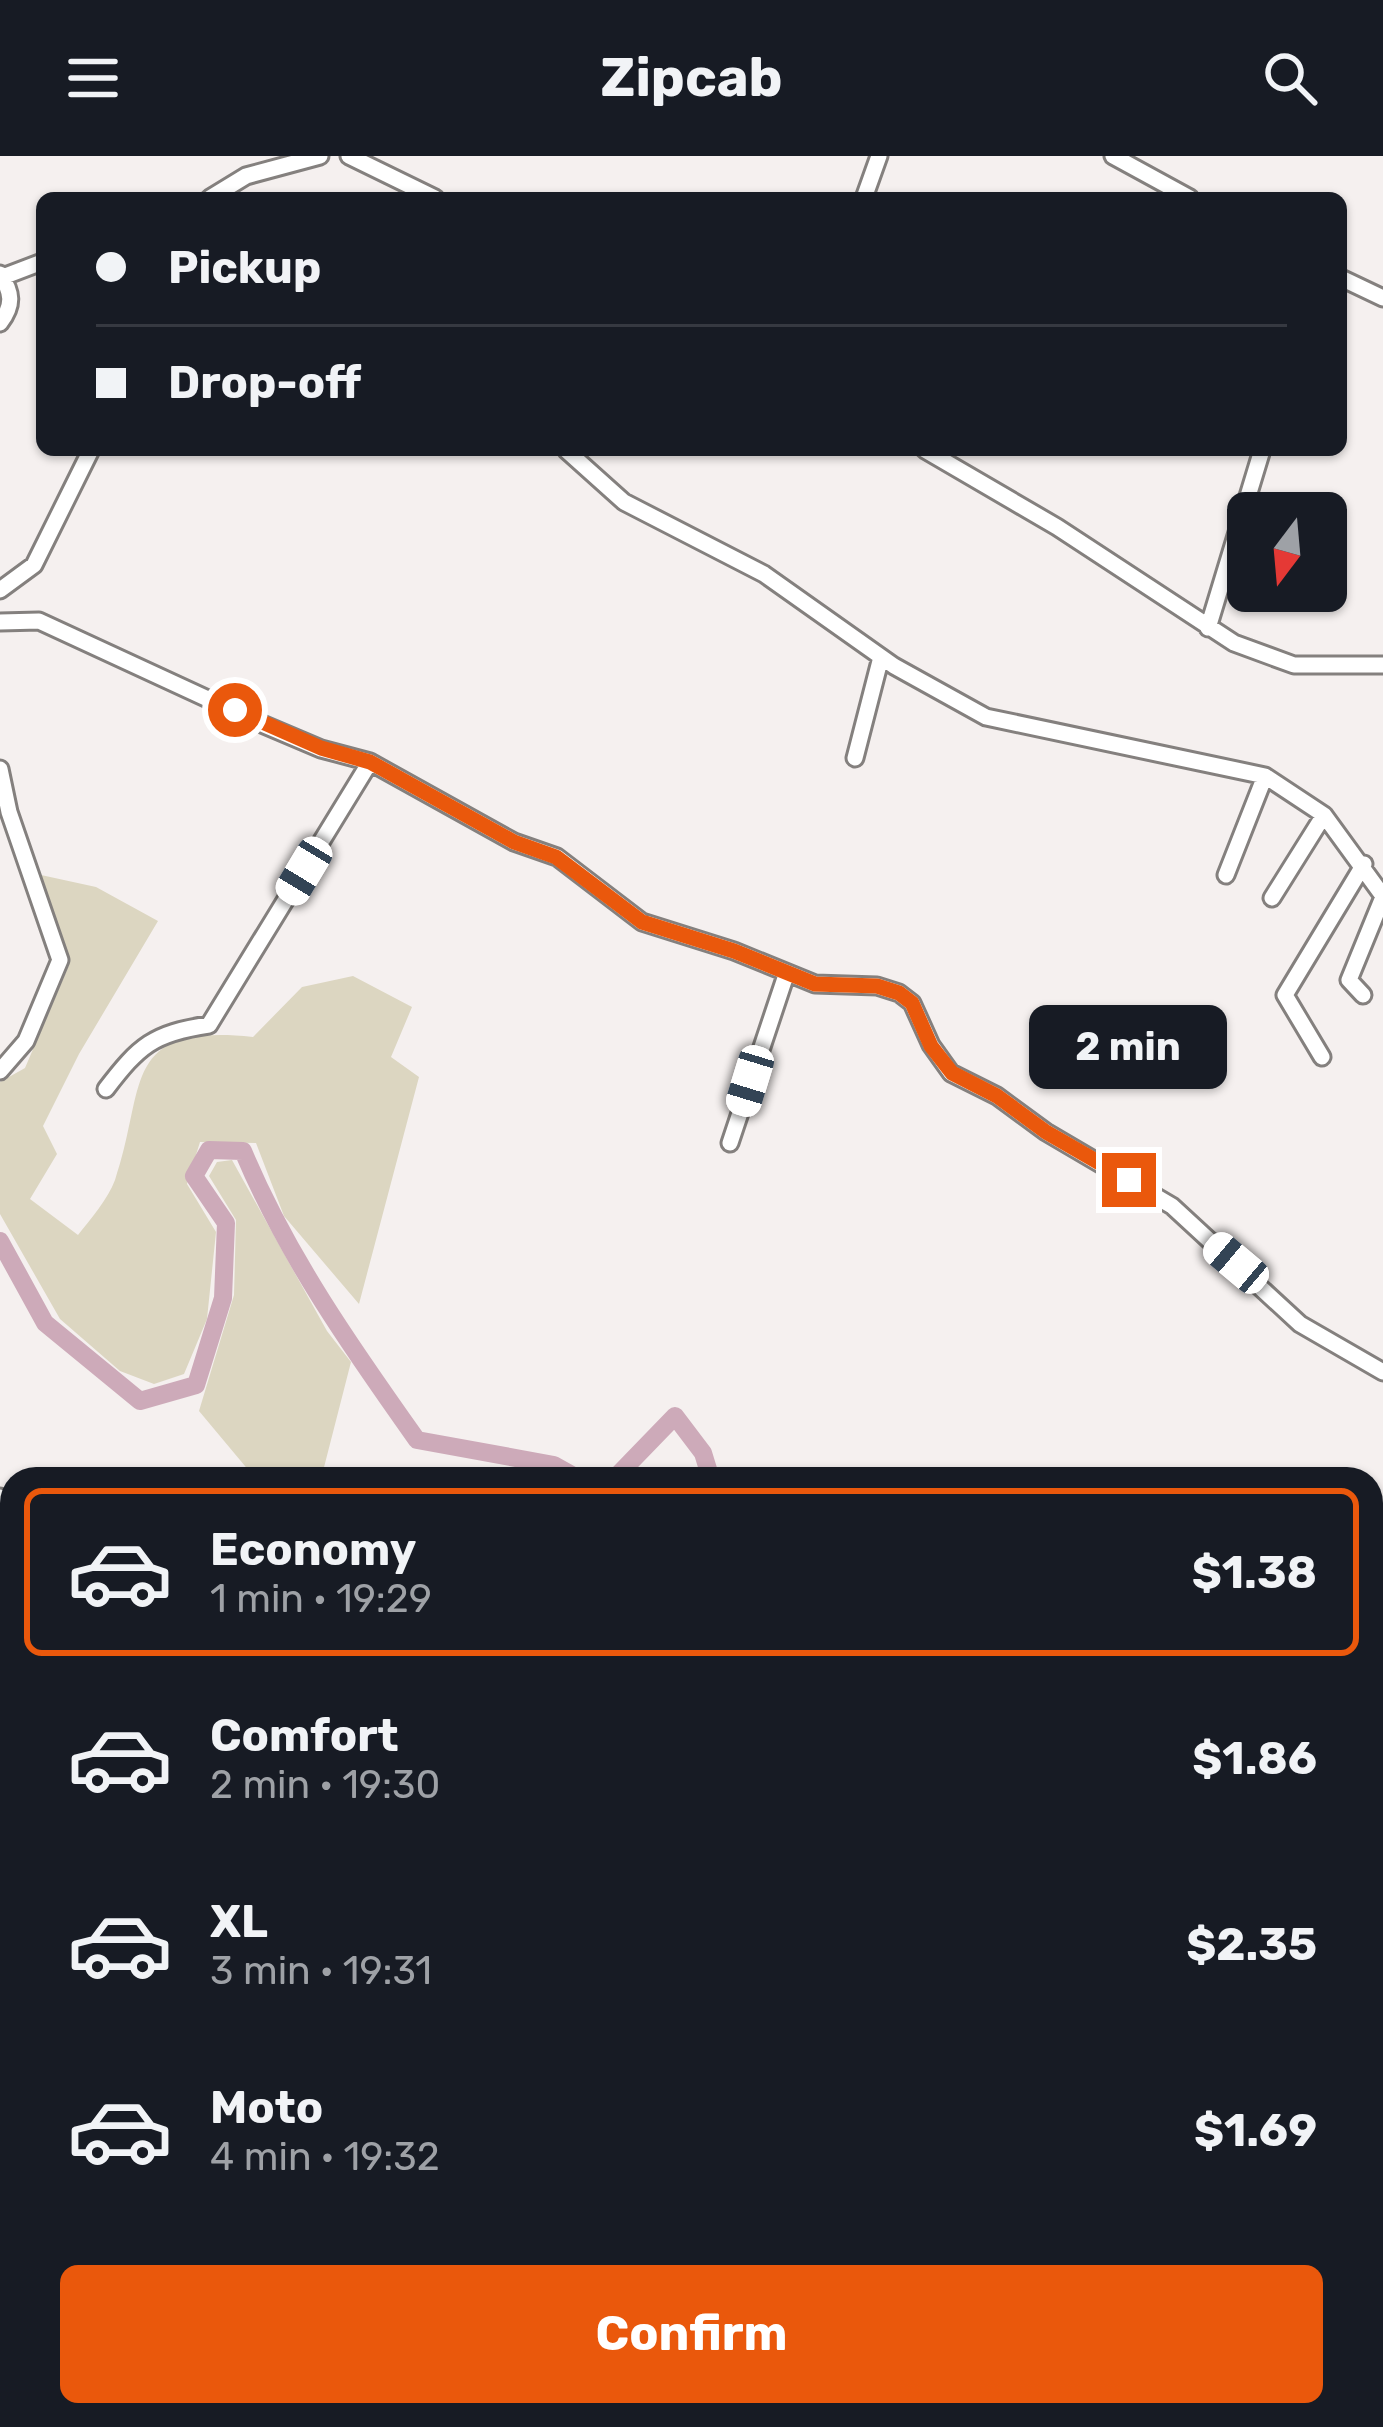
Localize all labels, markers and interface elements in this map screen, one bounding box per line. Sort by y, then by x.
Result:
icon: menu [60,45,126,111]
icon: search [1257,45,1323,111]
text: Zipcab [600,46,783,110]
text: Pickup [168,241,321,294]
text: Drop-off [168,356,361,409]
north arrow [1227,492,1347,612]
map controls [1227,492,1347,612]
route start [208,683,262,737]
car [270,831,338,911]
callout: 2 min [1030,1006,1228,1090]
text: 2 min [1075,1024,1181,1070]
car [722,1041,778,1121]
route end [1102,1153,1156,1207]
car [1197,1226,1275,1300]
icon: car [66,1518,174,1626]
text: Economy [210,1523,416,1576]
text: $1.38 [1192,1546,1317,1599]
text: 1 min · 19:29 [210,1576,432,1622]
icon: car [66,1704,174,1812]
text: Comfort [210,1709,399,1762]
text: $1.86 [1192,1732,1317,1785]
text: 2 min · 19:30 [210,1762,440,1808]
icon: car [66,1890,174,1998]
text: XL [210,1895,268,1948]
text: $2.35 [1186,1918,1317,1971]
text: 3 min · 19:31 [210,1948,432,1994]
icon: car [66,2076,174,2184]
text: Moto [210,2081,323,2134]
text: $1.69 [1194,2104,1317,2157]
text: 4 min · 19:32 [210,2134,440,2180]
button: Confirm [60,2265,1323,2403]

